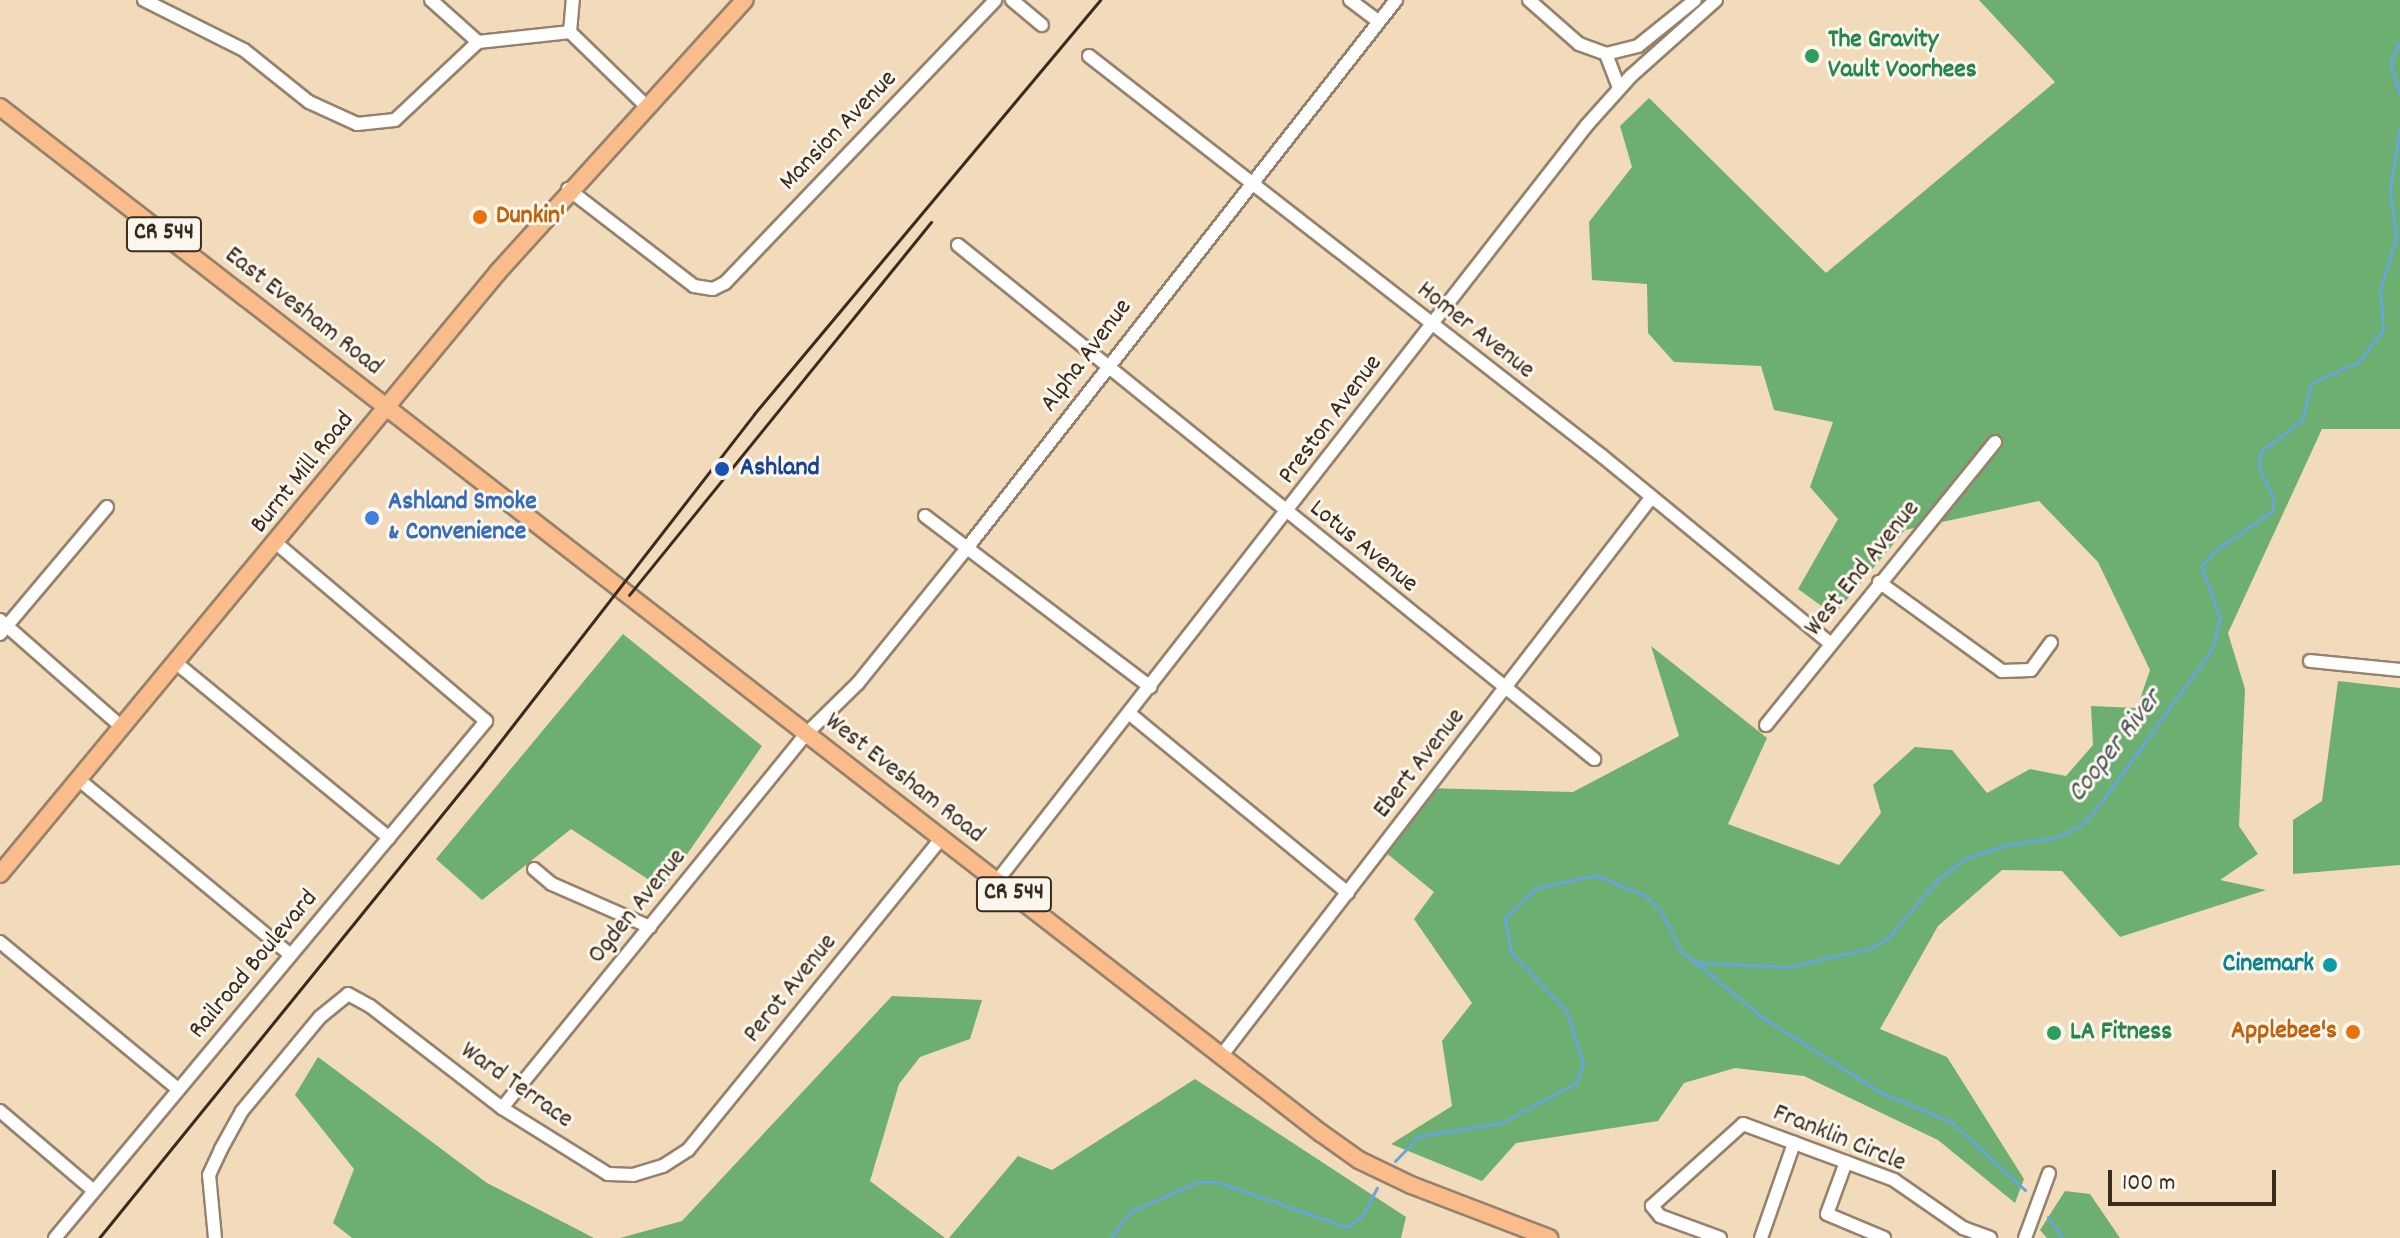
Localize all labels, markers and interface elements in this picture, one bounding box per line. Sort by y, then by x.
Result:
place label: The Gravity Vault Voorhees [1828,25,1977,86]
marker: The Gravity Vault Voorhees [1803,47,1821,65]
street label: Mansion Avenue [774,64,904,198]
place label: Dunkin' [496,201,565,233]
marker: Dunkin' [471,208,489,226]
road number: CR 544 [124,214,204,254]
street label: East Evesham Road [218,241,388,383]
street label: Homer Avenue [1410,275,1540,387]
street label: Alpha Avenue [1034,293,1140,419]
street label: Preston Avenue [1272,349,1390,491]
street label: Burnt Mill Road [244,406,362,540]
place label: Ashland [740,453,820,485]
marker: Ashland [711,458,733,480]
place label: Ashland Smoke & Convenience [388,487,537,548]
street label: Lotus Avenue [1302,494,1424,600]
street label: West End Avenue [1799,495,1927,643]
marker: Ashland Smoke & Convenience [363,509,381,527]
water label: Cooper River [2062,684,2170,810]
street label: Ebert Avenue [1367,703,1473,825]
street label: West Evesham Road [818,707,990,851]
street label: Ogden Avenue [582,843,694,971]
road number: CR 544 [974,874,1054,914]
street label: Railroad Boulevard [183,884,325,1046]
street label: Perot Avenue [738,928,844,1050]
place label: Cinemark [2223,949,2314,981]
marker: Cinemark [2321,956,2339,974]
place label: Applebee's [2231,1016,2337,1048]
place label: LA Fitness [2070,1017,2172,1049]
marker: Applebee's [2344,1023,2362,1041]
marker: LA Fitness [2045,1024,2063,1042]
street label: Ward Terrace [454,1036,578,1136]
street label: Franklin Circle [1768,1098,1910,1180]
scale bar [2112,1154,2280,1204]
text: 100 m [2122,1167,2175,1201]

